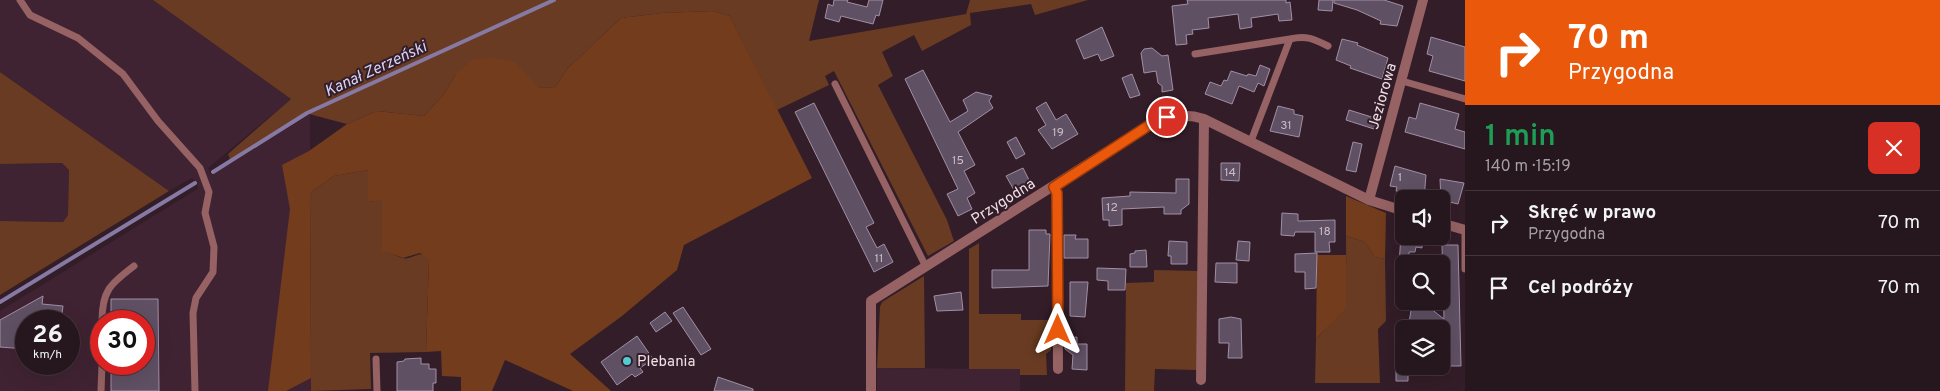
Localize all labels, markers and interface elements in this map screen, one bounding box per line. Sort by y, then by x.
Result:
text: 70 m [1568,17,1649,61]
icon: right [1485,20,1550,85]
water label: Kanał Zerzeński [322,37,431,102]
text: Przygodna [1568,60,1674,87]
street label: Jeziorowa [1365,61,1402,132]
pin [1146,96,1188,138]
icon: arrive [1153,103,1181,131]
house number: 31 [1280,118,1292,134]
text: 1 min [1485,119,1556,156]
button: close [1868,122,1920,174]
house number: 19 [1052,125,1064,141]
house number: 15 [952,153,964,169]
text: 140 m · 15:19 [1485,157,1571,177]
house number: 14 [1224,165,1236,181]
house number: 1 [1398,170,1402,186]
street label: Przygodna [968,175,1039,229]
map controls [1395,190,1450,375]
button: sound [1395,190,1450,245]
house number: 12 [1106,200,1118,216]
text: Skręć w prawo [1528,201,1656,225]
icon: right [1485,209,1513,237]
text: 70 m [1878,211,1920,235]
house number: 18 [1319,224,1331,240]
text: Przygodna [1528,225,1605,245]
house number: 11 [875,251,883,267]
button: search [1395,255,1450,310]
icon: arrive [1485,274,1513,302]
text: Cel podróży [1528,276,1633,300]
text: 70 m [1878,276,1920,300]
position arrow [1031,303,1083,355]
speed limit sign: 30 [90,310,155,375]
text: 26 [32,320,63,352]
button: layers [1395,320,1450,375]
text: km/h [33,347,62,363]
place label: Plebania [637,353,695,372]
marker: Plebania [621,355,633,367]

